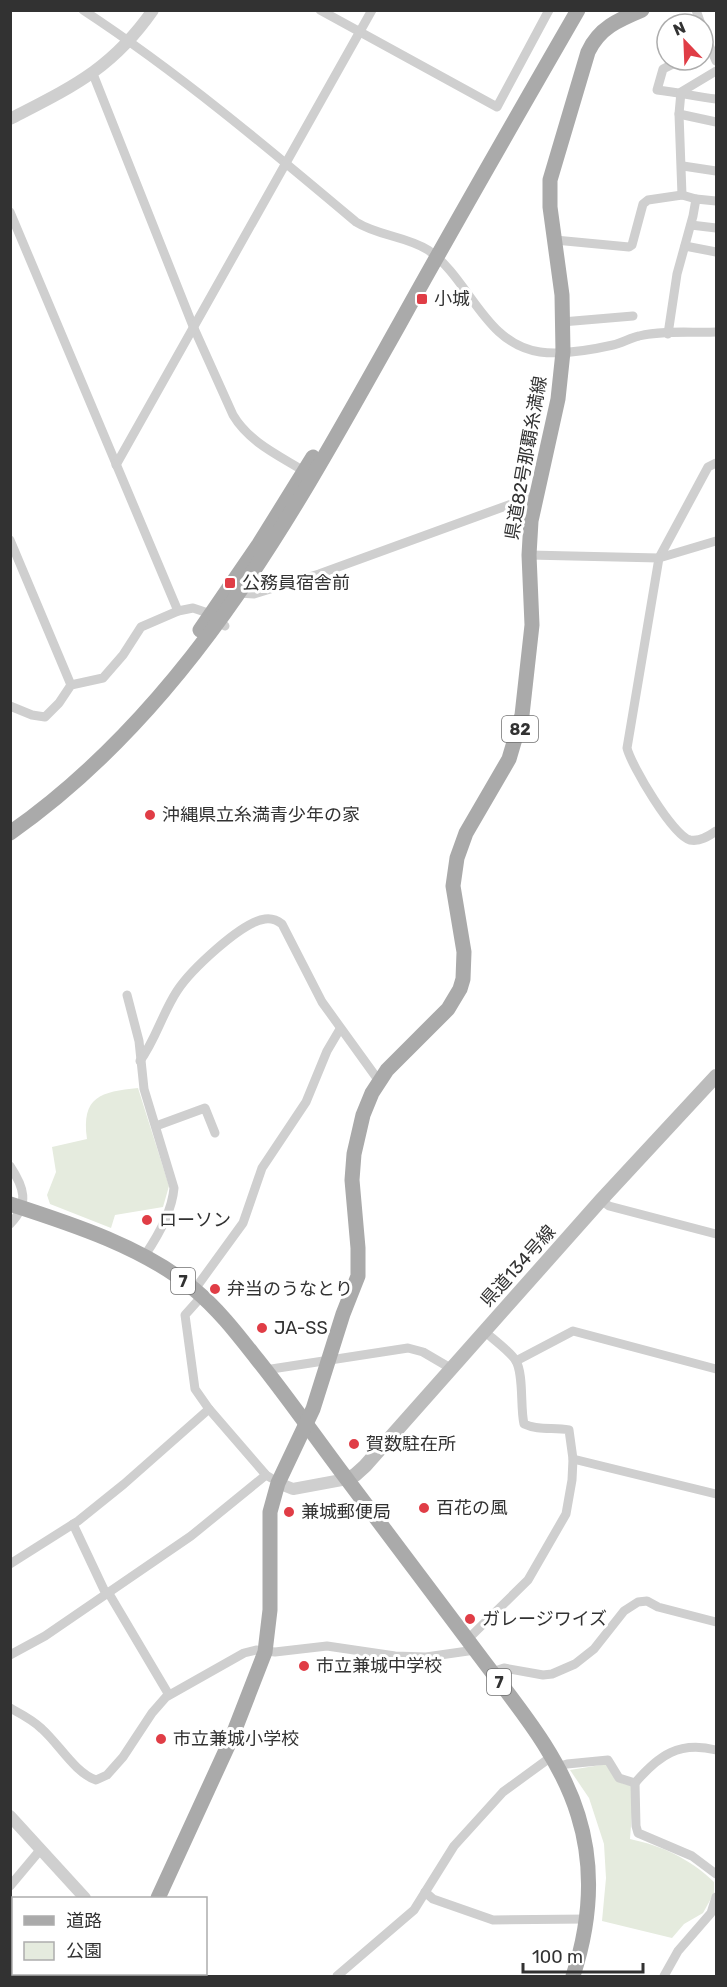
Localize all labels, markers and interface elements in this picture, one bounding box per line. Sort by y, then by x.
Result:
north arrow [655,12,715,72]
text: N [670,18,688,40]
place label: 小城 [434,288,470,310]
marker: 小城 [415,292,429,306]
street label: 県道82号那覇糸満線 [501,374,551,542]
place label: 公務員宿舎前 [242,572,350,594]
marker: 公務員宿舎前 [223,576,237,590]
road number: 82 [502,716,538,742]
place label: 沖縄県立糸満青少年の家 [162,804,360,826]
marker: 沖縄県立糸満青少年の家 [143,808,157,822]
place label: ローソン [159,1209,231,1231]
marker: ローソン [140,1213,154,1227]
street label: 県道134号線 [476,1221,560,1311]
road number: 7 [171,1268,195,1294]
place label: 弁当のうなとり [227,1278,353,1300]
marker: 弁当のうなとり [208,1282,222,1296]
place label: JA-SS [274,1317,328,1339]
marker: JA-SS [255,1321,269,1335]
place label: 賀数駐在所 [366,1433,456,1455]
marker: 賀数駐在所 [347,1437,361,1451]
place label: 百花の風 [436,1497,508,1519]
place label: 兼城郵便局 [301,1501,391,1523]
marker: 百花の風 [417,1501,431,1515]
marker: 兼城郵便局 [282,1505,296,1519]
place label: ガレージワイズ [482,1608,607,1630]
marker: ガレージワイズ [463,1612,477,1626]
place label: 市立兼城中学校 [316,1655,442,1677]
marker: 市立兼城中学校 [297,1659,311,1673]
road number: 7 [487,1669,511,1695]
place label: 市立兼城小学校 [173,1728,299,1750]
marker: 市立兼城小学校 [154,1732,168,1746]
legend [12,1897,207,1975]
text: 道路 [66,1910,102,1932]
scale bar [523,1936,643,1974]
text: 公園 [66,1940,102,1962]
text: 100 m [532,1946,583,1968]

